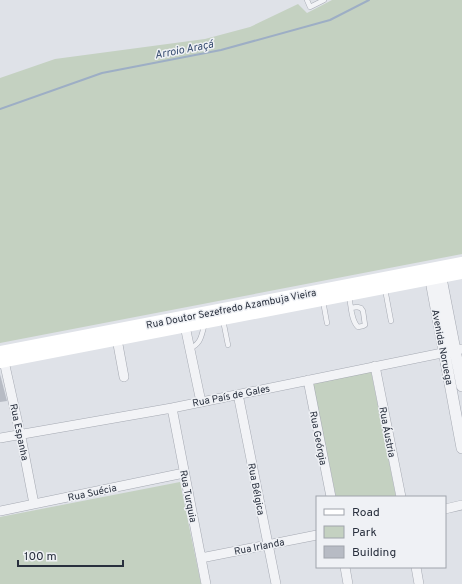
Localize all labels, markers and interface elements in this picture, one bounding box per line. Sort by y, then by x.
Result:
water label: Arroio Araçá [154,37,216,63]
street label: Rua Doutor Sezefredo Azambuja Vieira [145,287,317,332]
street label: Avenida Noruega [428,308,455,386]
street label: Rua País de Gales [191,383,272,410]
street label: Rua Espanha [6,403,31,462]
street label: Rua Áustria [375,406,398,459]
street label: Rua Geórgia [306,410,329,466]
street label: Rua Bélgica [244,462,267,516]
street label: Rua Turquia [176,469,199,524]
street label: Rua Suécia [67,482,118,505]
legend [316,496,446,568]
text: Road [352,505,380,521]
text: Park [352,525,377,541]
street label: Rua Irlanda [233,536,286,559]
scale bar [18,542,123,568]
text: Building [352,545,396,561]
text: 100 m [24,549,57,565]

